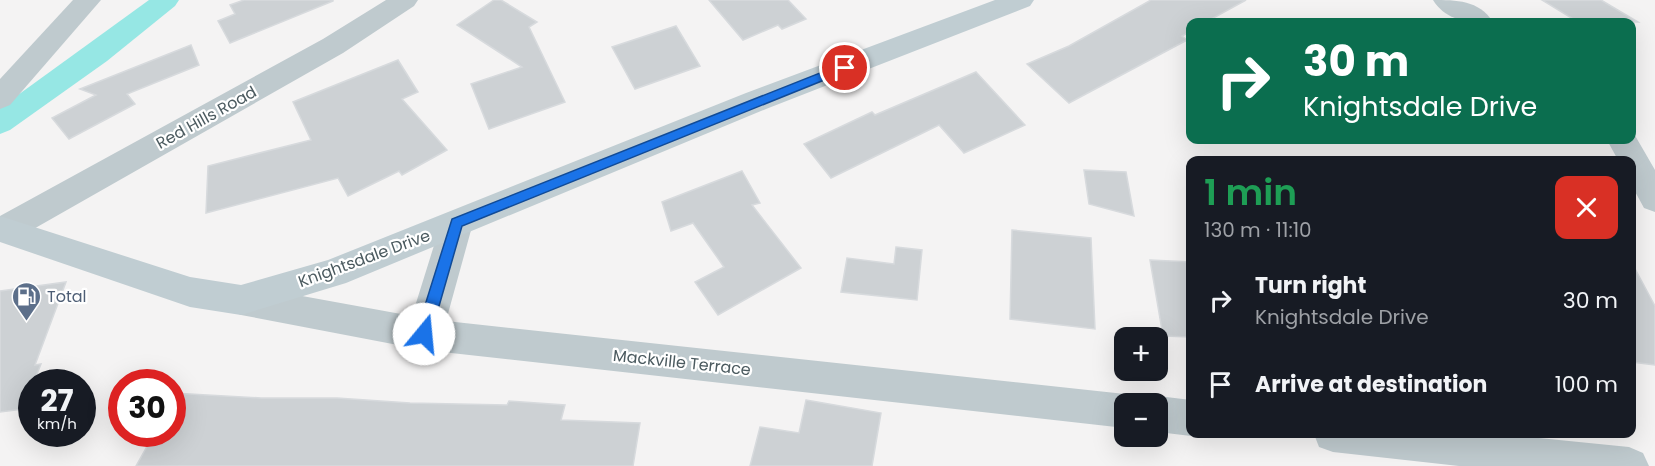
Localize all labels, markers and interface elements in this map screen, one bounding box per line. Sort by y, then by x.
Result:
text: 30 m [1303,32,1409,91]
pin [819,42,870,93]
icon: right [1204,42,1282,120]
icon: arrive [828,51,861,84]
street label: Red Hills Road [152,80,261,155]
text: Knightsdale Drive [1303,88,1537,125]
text: 1 min [1204,167,1297,218]
button: close [1555,176,1618,239]
text: 130 m · 11:10 [1204,216,1312,244]
street label: Knightsdale Drive [295,224,433,293]
text: Turn right [1255,270,1366,301]
fuel station icon: Total [10,280,42,322]
icon: right [1204,284,1237,317]
place label: Total [47,285,86,308]
text: 30 m [1563,285,1618,316]
position arrow [392,302,456,366]
text: Knightsdale Drive [1255,303,1429,331]
map controls [1114,327,1168,447]
button: + [1114,327,1168,381]
street label: Mackville Terrace [612,344,752,381]
icon: arrive [1204,368,1237,401]
speed limit sign: 30 [108,369,186,447]
text: Arrive at destination [1255,369,1487,400]
text: 100 m [1555,369,1618,400]
text: 27 [40,379,74,422]
button: − [1114,393,1168,447]
text: km/h [37,413,77,434]

